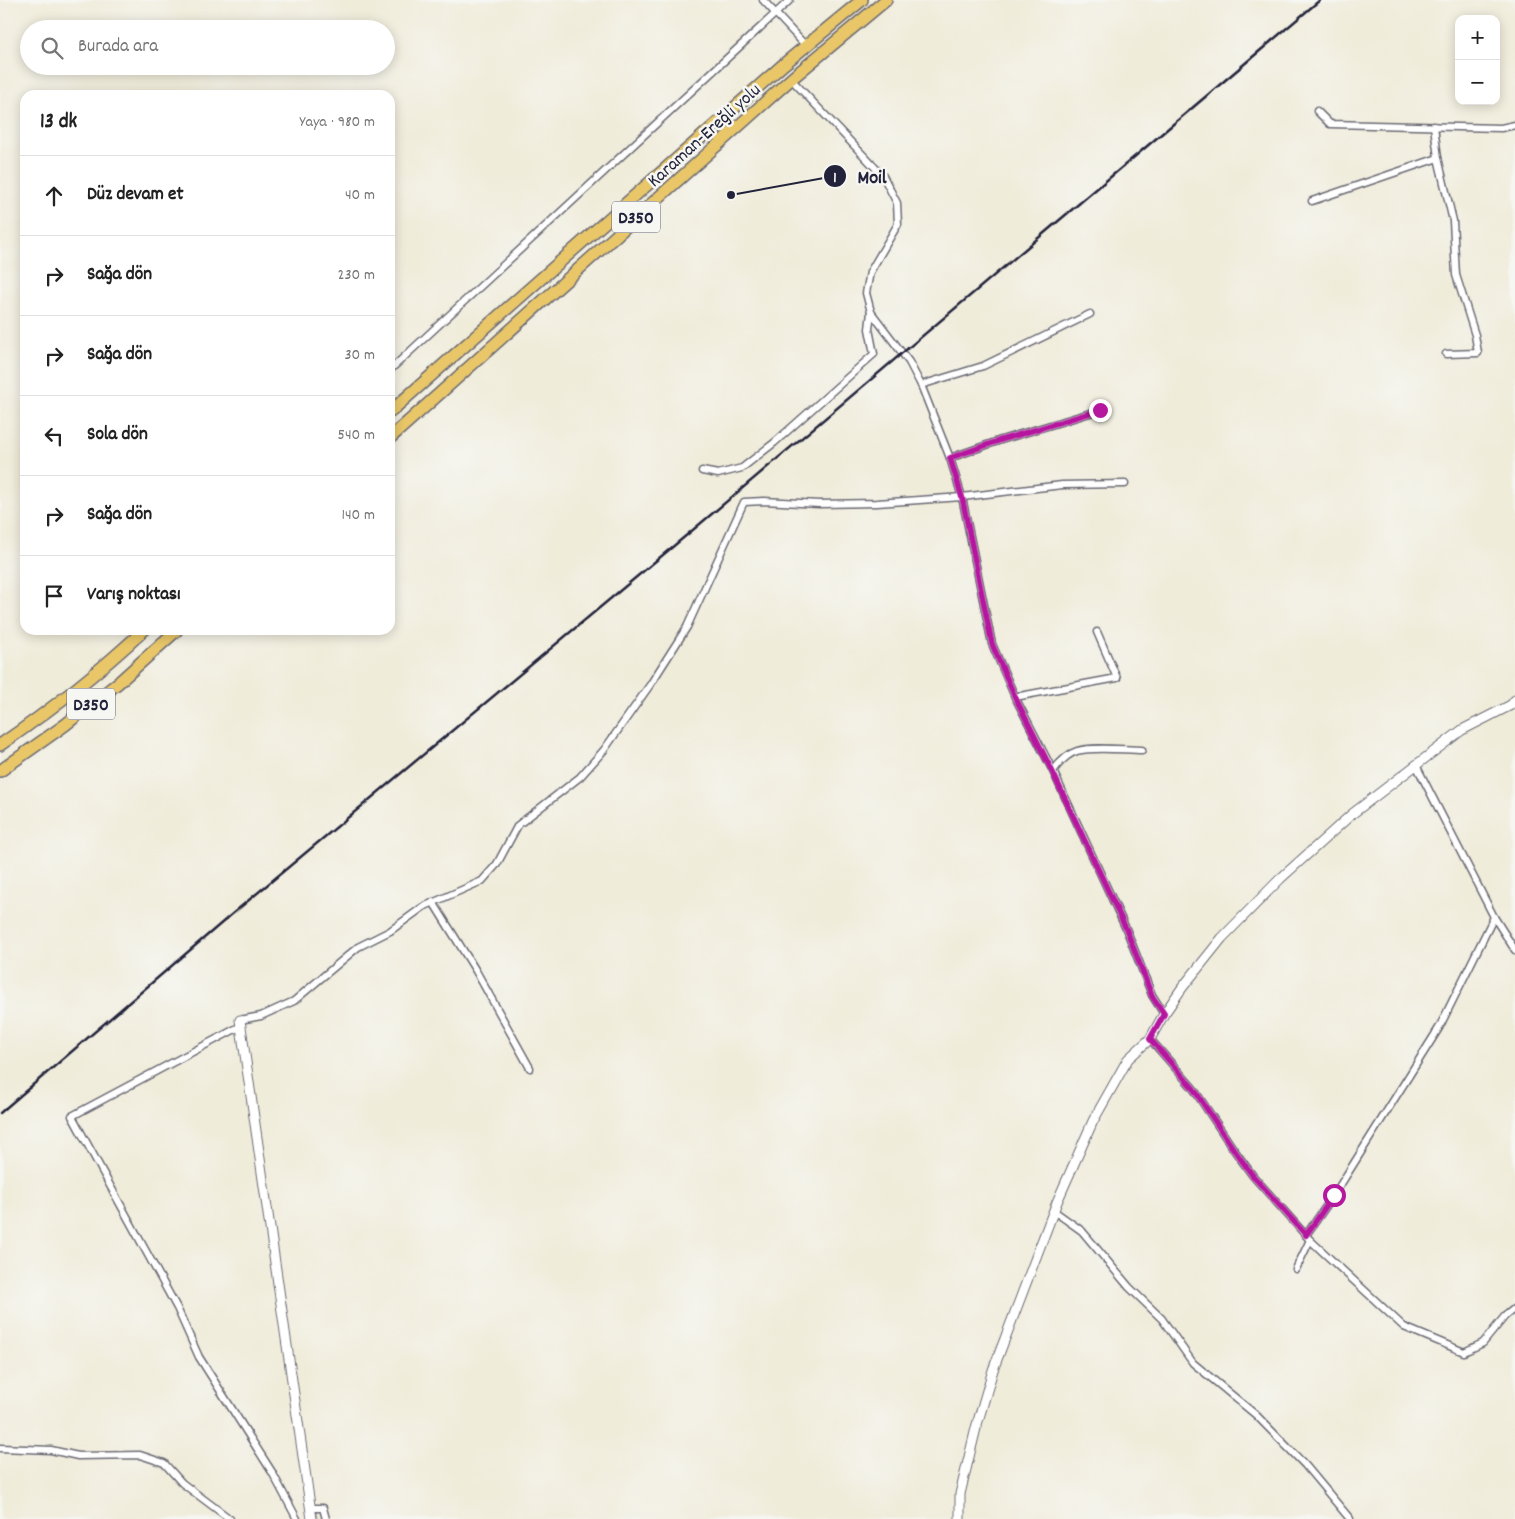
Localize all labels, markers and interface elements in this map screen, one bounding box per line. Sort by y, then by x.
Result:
map controls [1455,15,1500,105]
button: + [1455,15,1500,60]
search box [20,20,395,75]
icon: search [38,34,66,62]
text: Burada ara [78,34,158,61]
button: − [1455,60,1500,105]
street label: Karaman-Ereğli yolu [643,78,768,195]
text: 13 dk [40,108,77,138]
text: Yaya · 980 m [300,111,375,134]
callout: Moil [822,159,896,194]
text: Moil [857,165,887,193]
text: 1 [833,168,837,190]
icon: ahead [40,182,68,210]
text: Düz devam et [87,182,183,209]
text: 40 m [345,184,375,207]
road number: D350 [612,202,660,232]
icon: right [40,262,68,290]
text: Sağa dön [87,262,152,289]
text: 230 m [338,264,375,287]
icon: right [40,342,68,370]
text: Sağa dön [87,342,152,369]
text: 30 m [345,344,375,367]
route end [1089,399,1112,422]
icon: left [40,422,68,450]
text: Sola dön [87,422,148,449]
text: 540 m [338,424,375,447]
icon: right [40,502,68,530]
text: Sağa dön [87,502,152,529]
text: 140 m [341,504,375,527]
icon: arrive [40,582,68,610]
text: Varış noktası [87,582,181,609]
road number: D350 [67,689,115,720]
route start [1323,1184,1346,1207]

